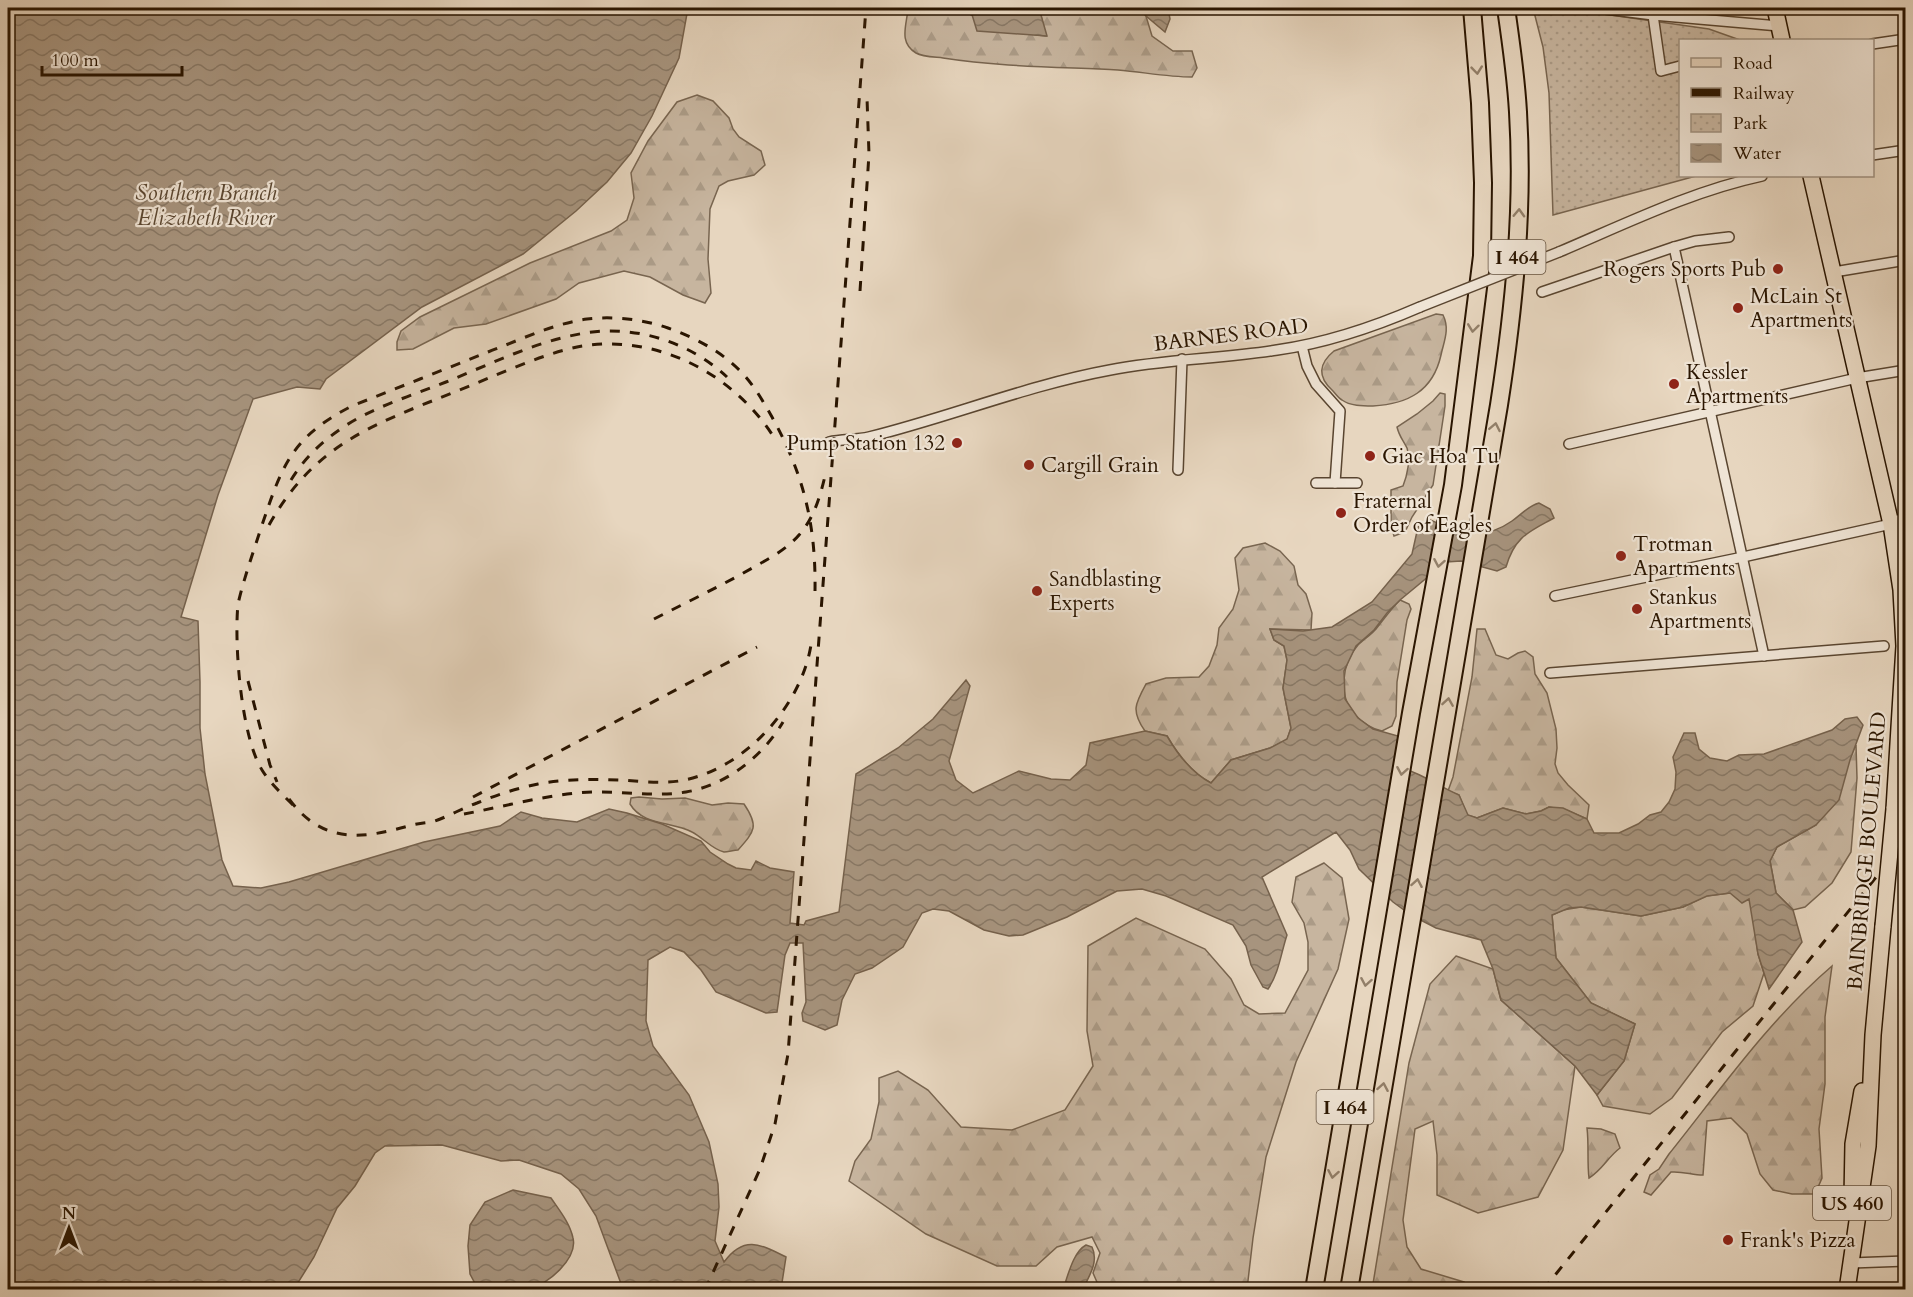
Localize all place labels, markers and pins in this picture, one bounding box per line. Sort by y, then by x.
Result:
place label: Rogers Sports Pub [1603,255,1766,284]
marker: Rogers Sports Pub [1771,262,1785,276]
place label: McLain St Apartments [1750,282,1852,335]
marker: McLain St Apartments [1731,301,1745,315]
place label: Kessler Apartments [1686,358,1788,411]
marker: Kessler Apartments [1667,377,1681,391]
place label: Pump Station 132 [787,429,945,458]
marker: Pump Station 132 [950,436,964,450]
place label: Giac Hoa Tu [1382,442,1499,471]
marker: Giac Hoa Tu [1363,449,1377,463]
place label: Cargill Grain [1041,451,1159,480]
marker: Cargill Grain [1022,458,1036,472]
place label: Fraternal Order of Eagles [1353,487,1492,540]
marker: Fraternal Order of Eagles [1334,506,1348,520]
place label: Trotman Apartments [1633,530,1735,583]
marker: Trotman Apartments [1614,549,1628,563]
place label: Sandblasting Experts [1049,565,1161,618]
place label: Stankus Apartments [1649,583,1751,636]
marker: Sandblasting Experts [1030,584,1044,598]
marker: Stankus Apartments [1630,602,1644,616]
place label: Frank's Pizza [1740,1226,1855,1255]
marker: Frank's Pizza [1721,1233,1735,1247]

